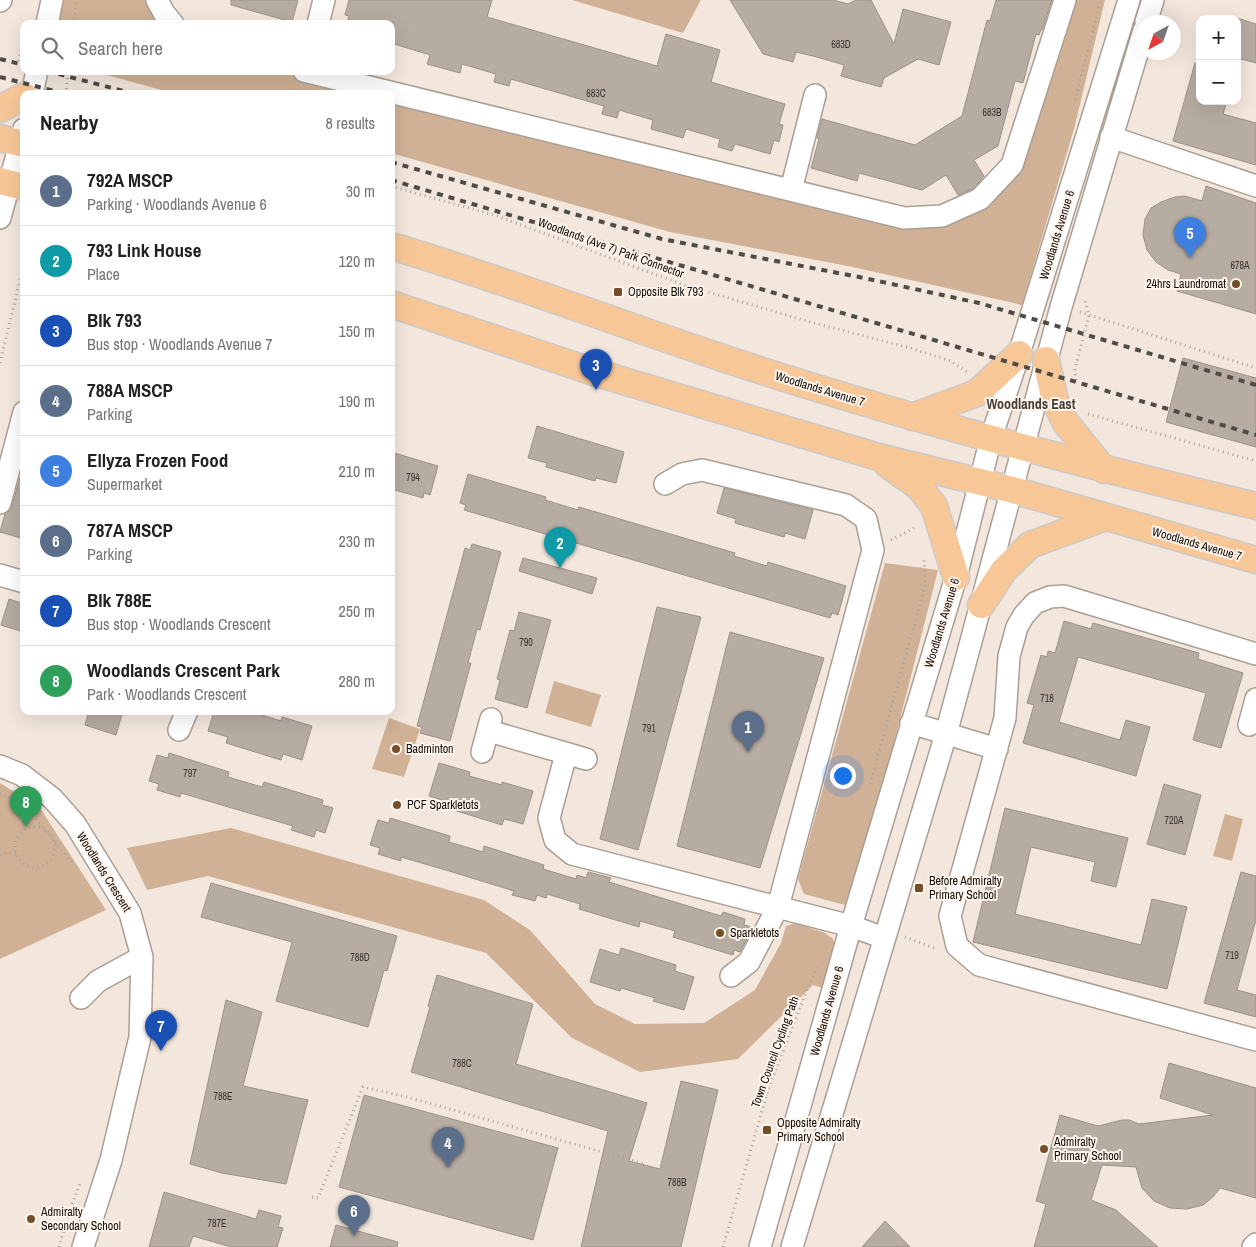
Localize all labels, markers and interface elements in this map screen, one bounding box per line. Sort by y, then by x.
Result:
north arrow [1136,15,1181,60]
map controls [1196,15,1241,105]
button: + [1196,15,1241,60]
search box [20,20,395,75]
icon: search [38,34,66,62]
text: Search here [78,35,163,61]
house number: 683D [831,38,851,51]
button: − [1196,60,1241,105]
house number: 683C [586,87,606,100]
house number: 683B [982,106,1002,119]
text: Nearby [40,108,98,137]
text: 8 results [325,112,375,134]
text: 792A MSCP [87,167,173,193]
text: 1 [52,180,60,202]
text: 30 m [346,180,375,202]
street label: Woodlands Avenue 6 [1036,188,1078,282]
text: Parking · Woodlands Avenue 6 [87,193,267,215]
street label: Woodlands (Ave 7) Park Connector [536,214,687,282]
pin: 5 [1174,217,1206,258]
text: 793 Link House [87,237,201,263]
text: 2 [52,250,60,272]
text: 120 m [339,250,375,272]
house number: 678A [1230,259,1250,272]
text: Place [87,263,120,285]
place label: 24hrs Laundromat [1146,276,1226,292]
marker: 24hrs Laundromat [1230,278,1242,290]
place label: Opposite Blk 793 [628,284,704,300]
marker: Opposite Blk 793 [612,286,624,298]
text: Blk 793 [87,307,142,333]
text: 3 [52,320,60,342]
text: 150 m [339,320,375,342]
text: Bus stop · Woodlands Avenue 7 [87,333,273,355]
pin: 3 [580,349,612,390]
street label: Woodlands Avenue 7 [773,368,867,410]
text: 788A MSCP [87,377,173,403]
text: 4 [52,390,60,412]
text: 190 m [339,390,375,412]
district label: Woodlands East [986,395,1076,413]
text: Parking [87,403,132,425]
text: Ellyza Frozen Food [87,447,228,473]
text: 5 [52,460,60,482]
text: 210 m [339,460,375,482]
house number: 794 [406,471,420,484]
text: Supermarket [87,473,162,495]
text: 787A MSCP [87,517,173,543]
street label: Woodlands Avenue 7 [1150,524,1244,565]
pin: 2 [544,527,576,568]
text: 6 [52,530,60,552]
text: 230 m [339,530,375,552]
text: Parking [87,543,132,565]
street label: Woodlands Avenue 6 [921,576,963,670]
text: Blk 788E [87,587,152,613]
text: 7 [52,600,60,622]
text: 250 m [339,600,375,622]
text: Bus stop · Woodlands Crescent [87,613,271,635]
house number: 790 [519,636,533,649]
text: Woodlands Crescent Park [87,657,280,683]
text: 8 [52,670,60,692]
text: 280 m [339,670,375,692]
text: Park · Woodlands Crescent [87,683,246,705]
house number: 718 [1040,692,1054,705]
pin: 1 [732,711,764,752]
house number: 791 [642,722,656,735]
place label: Badminton [406,741,454,757]
marker: Badminton [390,743,402,755]
your location [830,763,856,789]
house number: 797 [183,767,197,780]
pin: 8 [10,786,42,827]
place label: PCF Sparkletots [407,797,479,813]
marker: PCF Sparkletots [391,799,403,811]
house number: 720A [1164,814,1184,827]
street label: Woodlands Crescent [73,829,135,915]
place label: Before Admiralty Primary School [929,873,1002,903]
marker: Before Admiralty Primary School [913,882,925,894]
place label: Sparkletots [730,925,779,941]
marker: Sparkletots [714,927,726,939]
house number: 719 [1225,949,1239,962]
house number: 788D [350,951,370,964]
street label: Woodlands Avenue 6 [807,964,847,1058]
street label: Town Council Cycling Path [747,994,803,1110]
pin: 7 [145,1010,177,1051]
house number: 788C [452,1057,472,1070]
house number: 788E [213,1090,233,1103]
place label: Opposite Admiralty Primary School [777,1115,861,1145]
marker: Opposite Admiralty Primary School [761,1124,773,1136]
pin: 4 [432,1127,464,1168]
place label: Admiralty Primary School [1053,1134,1121,1164]
marker: Admiralty Primary School [1038,1143,1050,1155]
house number: 788B [667,1176,687,1189]
pin: 6 [338,1195,370,1236]
place label: Admiralty Secondary School [40,1204,121,1234]
marker: Admiralty Secondary School [25,1213,37,1225]
house number: 787E [207,1217,227,1230]

